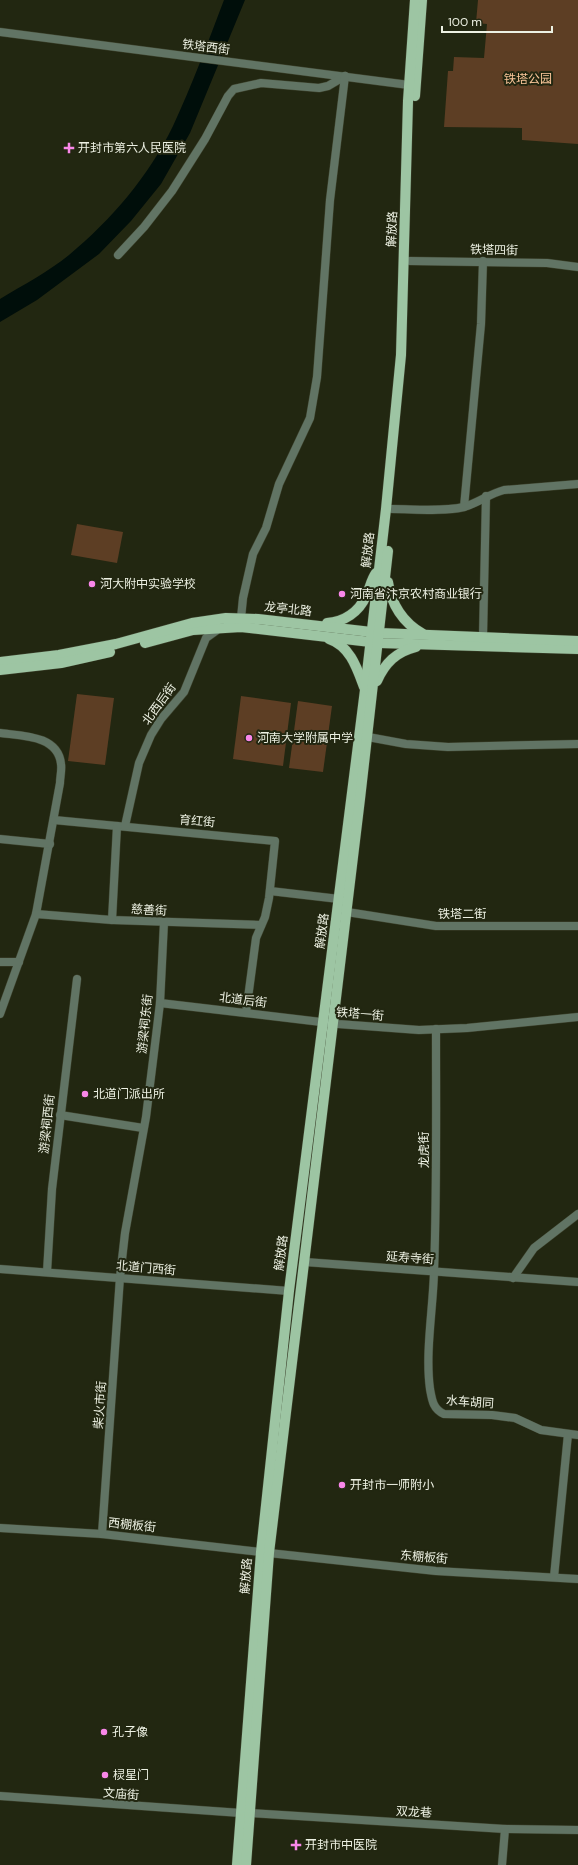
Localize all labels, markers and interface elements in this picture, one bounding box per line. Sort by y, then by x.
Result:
scale bar [442,8,552,34]
text: 100 m [448,14,482,30]
street label: 铁塔西街 [181,36,231,58]
park label: 铁塔公园 [504,71,552,87]
place label: 开封市第六人民医院 [78,140,186,156]
marker: 开封市第六人民医院 [63,142,75,154]
street label: 解放路 [383,211,401,247]
street label: 铁塔四街 [470,242,518,258]
street label: 解放路 [358,531,378,569]
place label: 河大附中实验学校 [100,576,196,592]
marker: 河大附中实验学校 [87,579,97,589]
place label: 河南省汴京农村商业银行 [350,586,482,602]
marker: 河南省汴京农村商业银行 [337,589,347,599]
street label: 龙亭北路 [263,599,313,619]
street label: 北西后街 [138,680,180,728]
place label: 河南大学附属中学 [257,730,353,746]
marker: 河南大学附属中学 [244,733,254,743]
street label: 育红街 [178,811,216,831]
street label: 慈善街 [131,901,167,919]
street label: 铁塔二街 [438,906,486,922]
street label: 解放路 [312,912,332,950]
street label: 北道后街 [218,989,268,1011]
street label: 游梁祠东街 [134,993,156,1055]
street label: 铁塔一街 [335,1004,385,1024]
place label: 北道门派出所 [93,1086,165,1102]
marker: 北道门派出所 [80,1089,90,1099]
street label: 游梁祠西街 [36,1093,58,1155]
street label: 龙虎街 [416,1132,432,1168]
street label: 解放路 [271,1234,291,1272]
street label: 延寿寺街 [385,1248,435,1268]
street label: 北道门西街 [115,1257,177,1279]
street label: 柴火市街 [90,1380,110,1430]
street label: 水车胡同 [445,1392,495,1412]
place label: 开封市一师附小 [350,1477,434,1493]
marker: 开封市一师附小 [337,1480,347,1490]
street label: 西棚板街 [107,1515,157,1535]
street label: 东棚板街 [399,1547,449,1567]
street label: 解放路 [237,1557,255,1595]
place label: 孔子像 [112,1724,148,1740]
marker: 孔子像 [99,1727,109,1737]
place label: 棂星门 [113,1767,149,1783]
marker: 棂星门 [100,1770,110,1780]
street label: 文庙街 [102,1785,140,1803]
street label: 双龙巷 [396,1803,432,1821]
place label: 开封市中医院 [305,1837,377,1853]
marker: 开封市中医院 [290,1839,302,1851]

